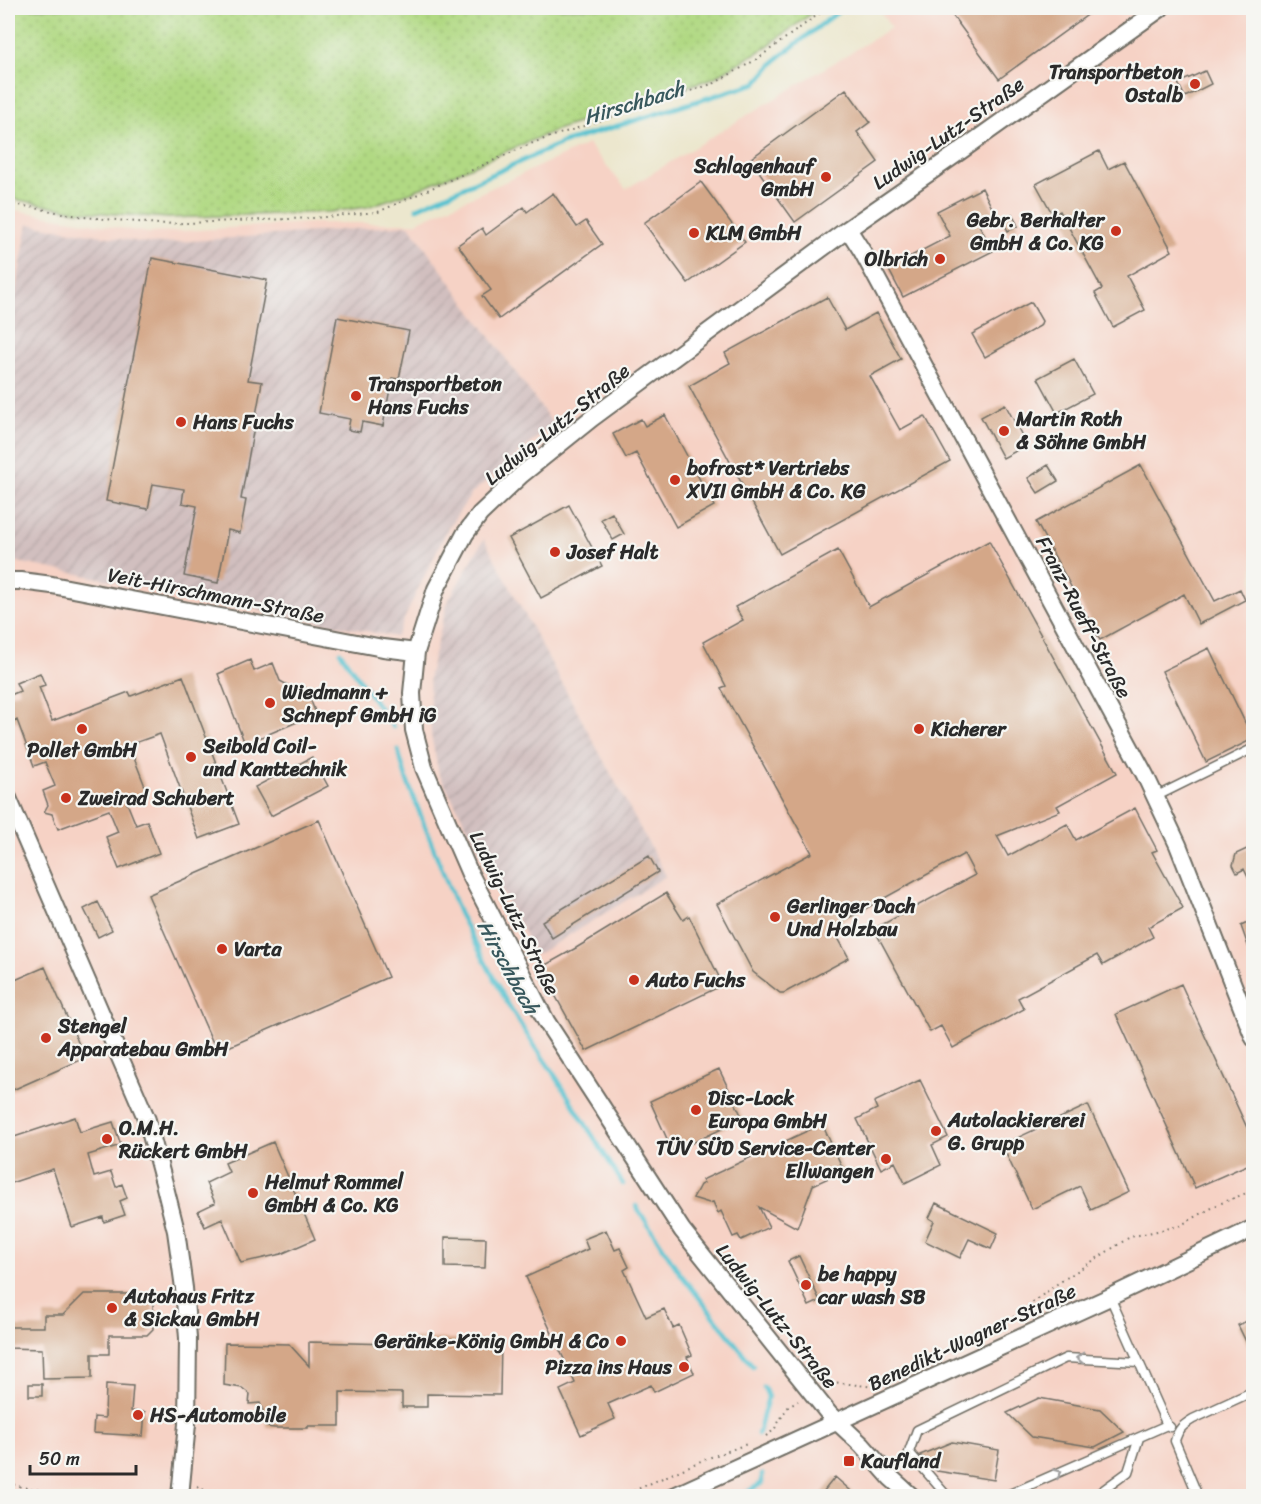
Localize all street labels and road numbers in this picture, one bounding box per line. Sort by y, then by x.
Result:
street label: Ludwig-Lutz-Straße [865,68,1032,199]
street label: Ludwig-Lutz-Straße [476,354,638,495]
street label: Franz-Rueff-Straße [1026,530,1141,705]
street label: Veit-Hirschmann-Straße [105,557,327,634]
street label: Ludwig-Lutz-Straße [459,825,570,1002]
street label: Ludwig-Lutz-Straße [706,1235,847,1397]
street label: Benedikt-Wagner-Straße [862,1274,1082,1401]

